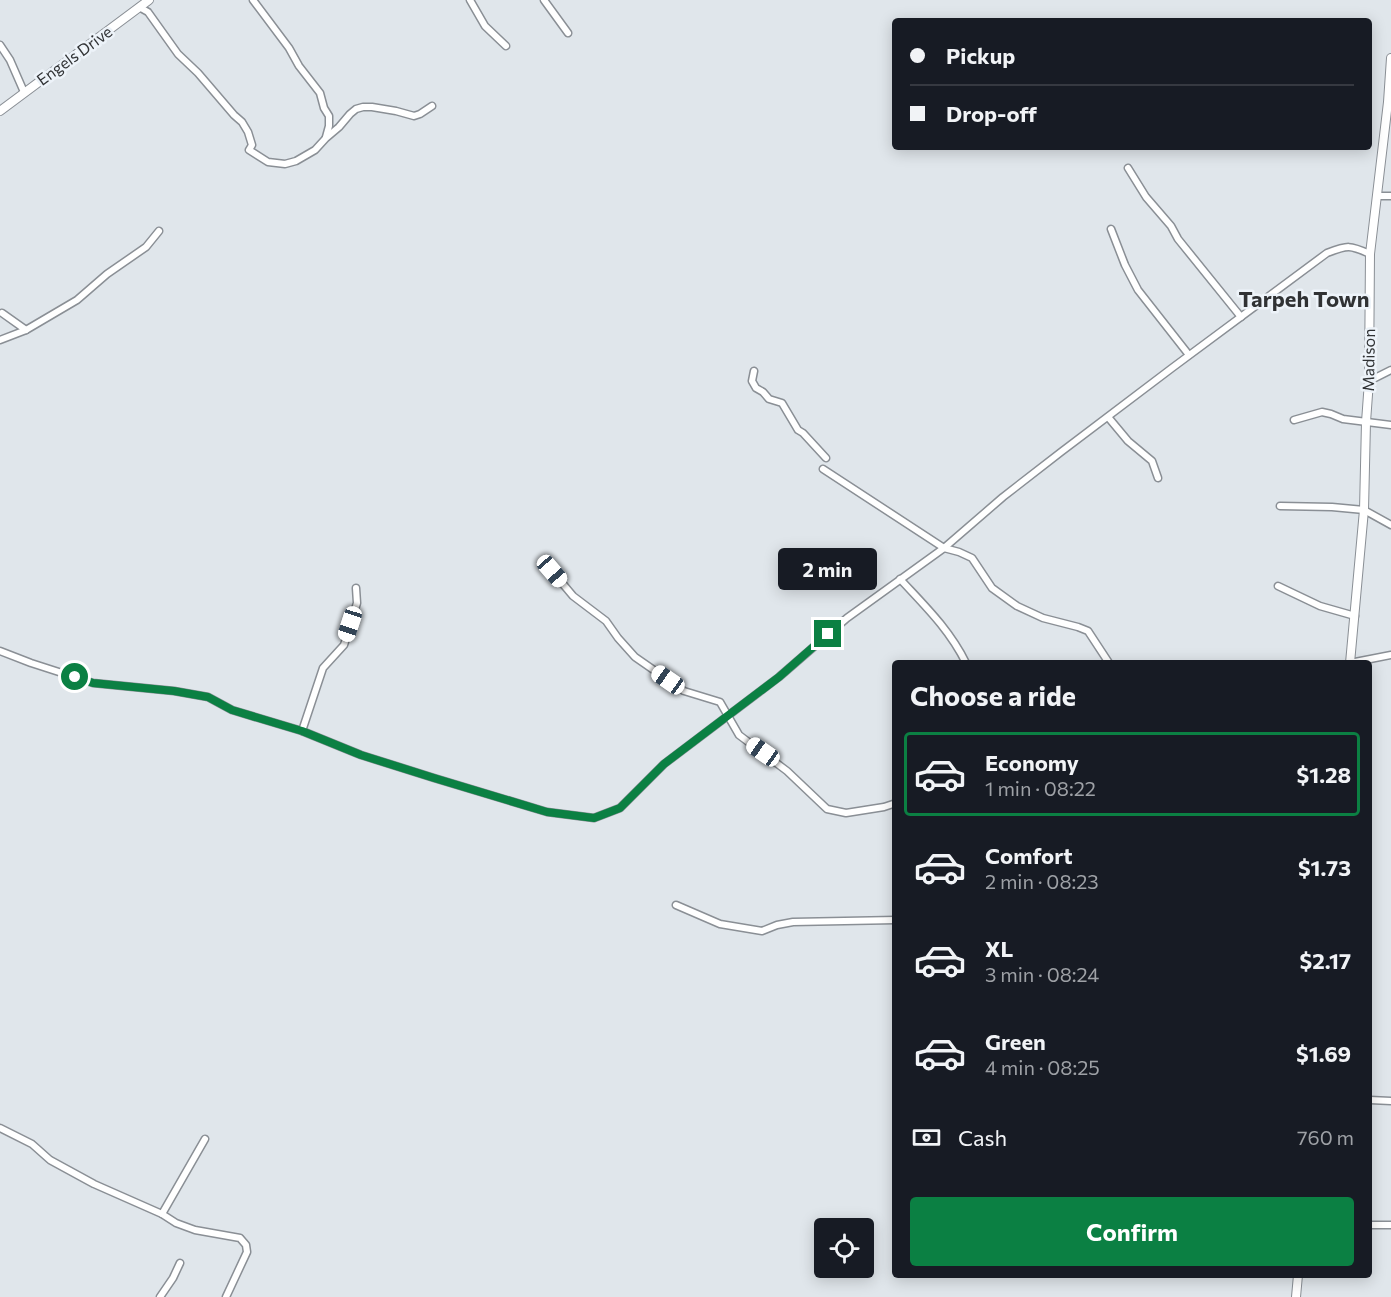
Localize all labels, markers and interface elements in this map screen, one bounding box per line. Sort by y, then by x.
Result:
street label: Engels Drive [33,21,115,89]
text: Pickup [946,42,1015,69]
text: Drop-off [946,100,1037,127]
district label: Tarpeh Town [1238,285,1370,312]
street label: Madison [1358,328,1378,392]
callout: 2 min [778,547,878,589]
car [533,552,571,590]
text: 2 min [803,557,852,581]
car [336,604,364,644]
route end [814,620,841,647]
car [648,662,688,698]
route start [61,663,88,690]
text: Choose a ride [910,679,1076,712]
car [743,734,783,770]
icon: car [913,747,967,801]
text: Economy [985,749,1079,776]
text: $1.28 [1297,761,1351,788]
text: 1 min · 08:22 [985,776,1096,800]
icon: car [913,840,967,894]
text: Comfort [985,842,1073,869]
text: $1.73 [1298,854,1351,881]
text: 2 min · 08:23 [985,869,1099,893]
icon: car [913,933,967,987]
text: XL [985,935,1013,962]
text: $2.17 [1300,947,1351,974]
text: 3 min · 08:24 [985,962,1099,986]
icon: car [913,1026,967,1080]
text: Green [985,1028,1046,1055]
text: $1.69 [1296,1040,1351,1067]
text: 4 min · 08:25 [985,1055,1100,1079]
icon: cash [910,1121,943,1154]
text: Cash [958,1124,1007,1151]
text: 760 m [1297,1125,1354,1149]
button: Confirm [910,1197,1354,1266]
map controls [814,1218,874,1278]
button: locate [814,1218,874,1278]

